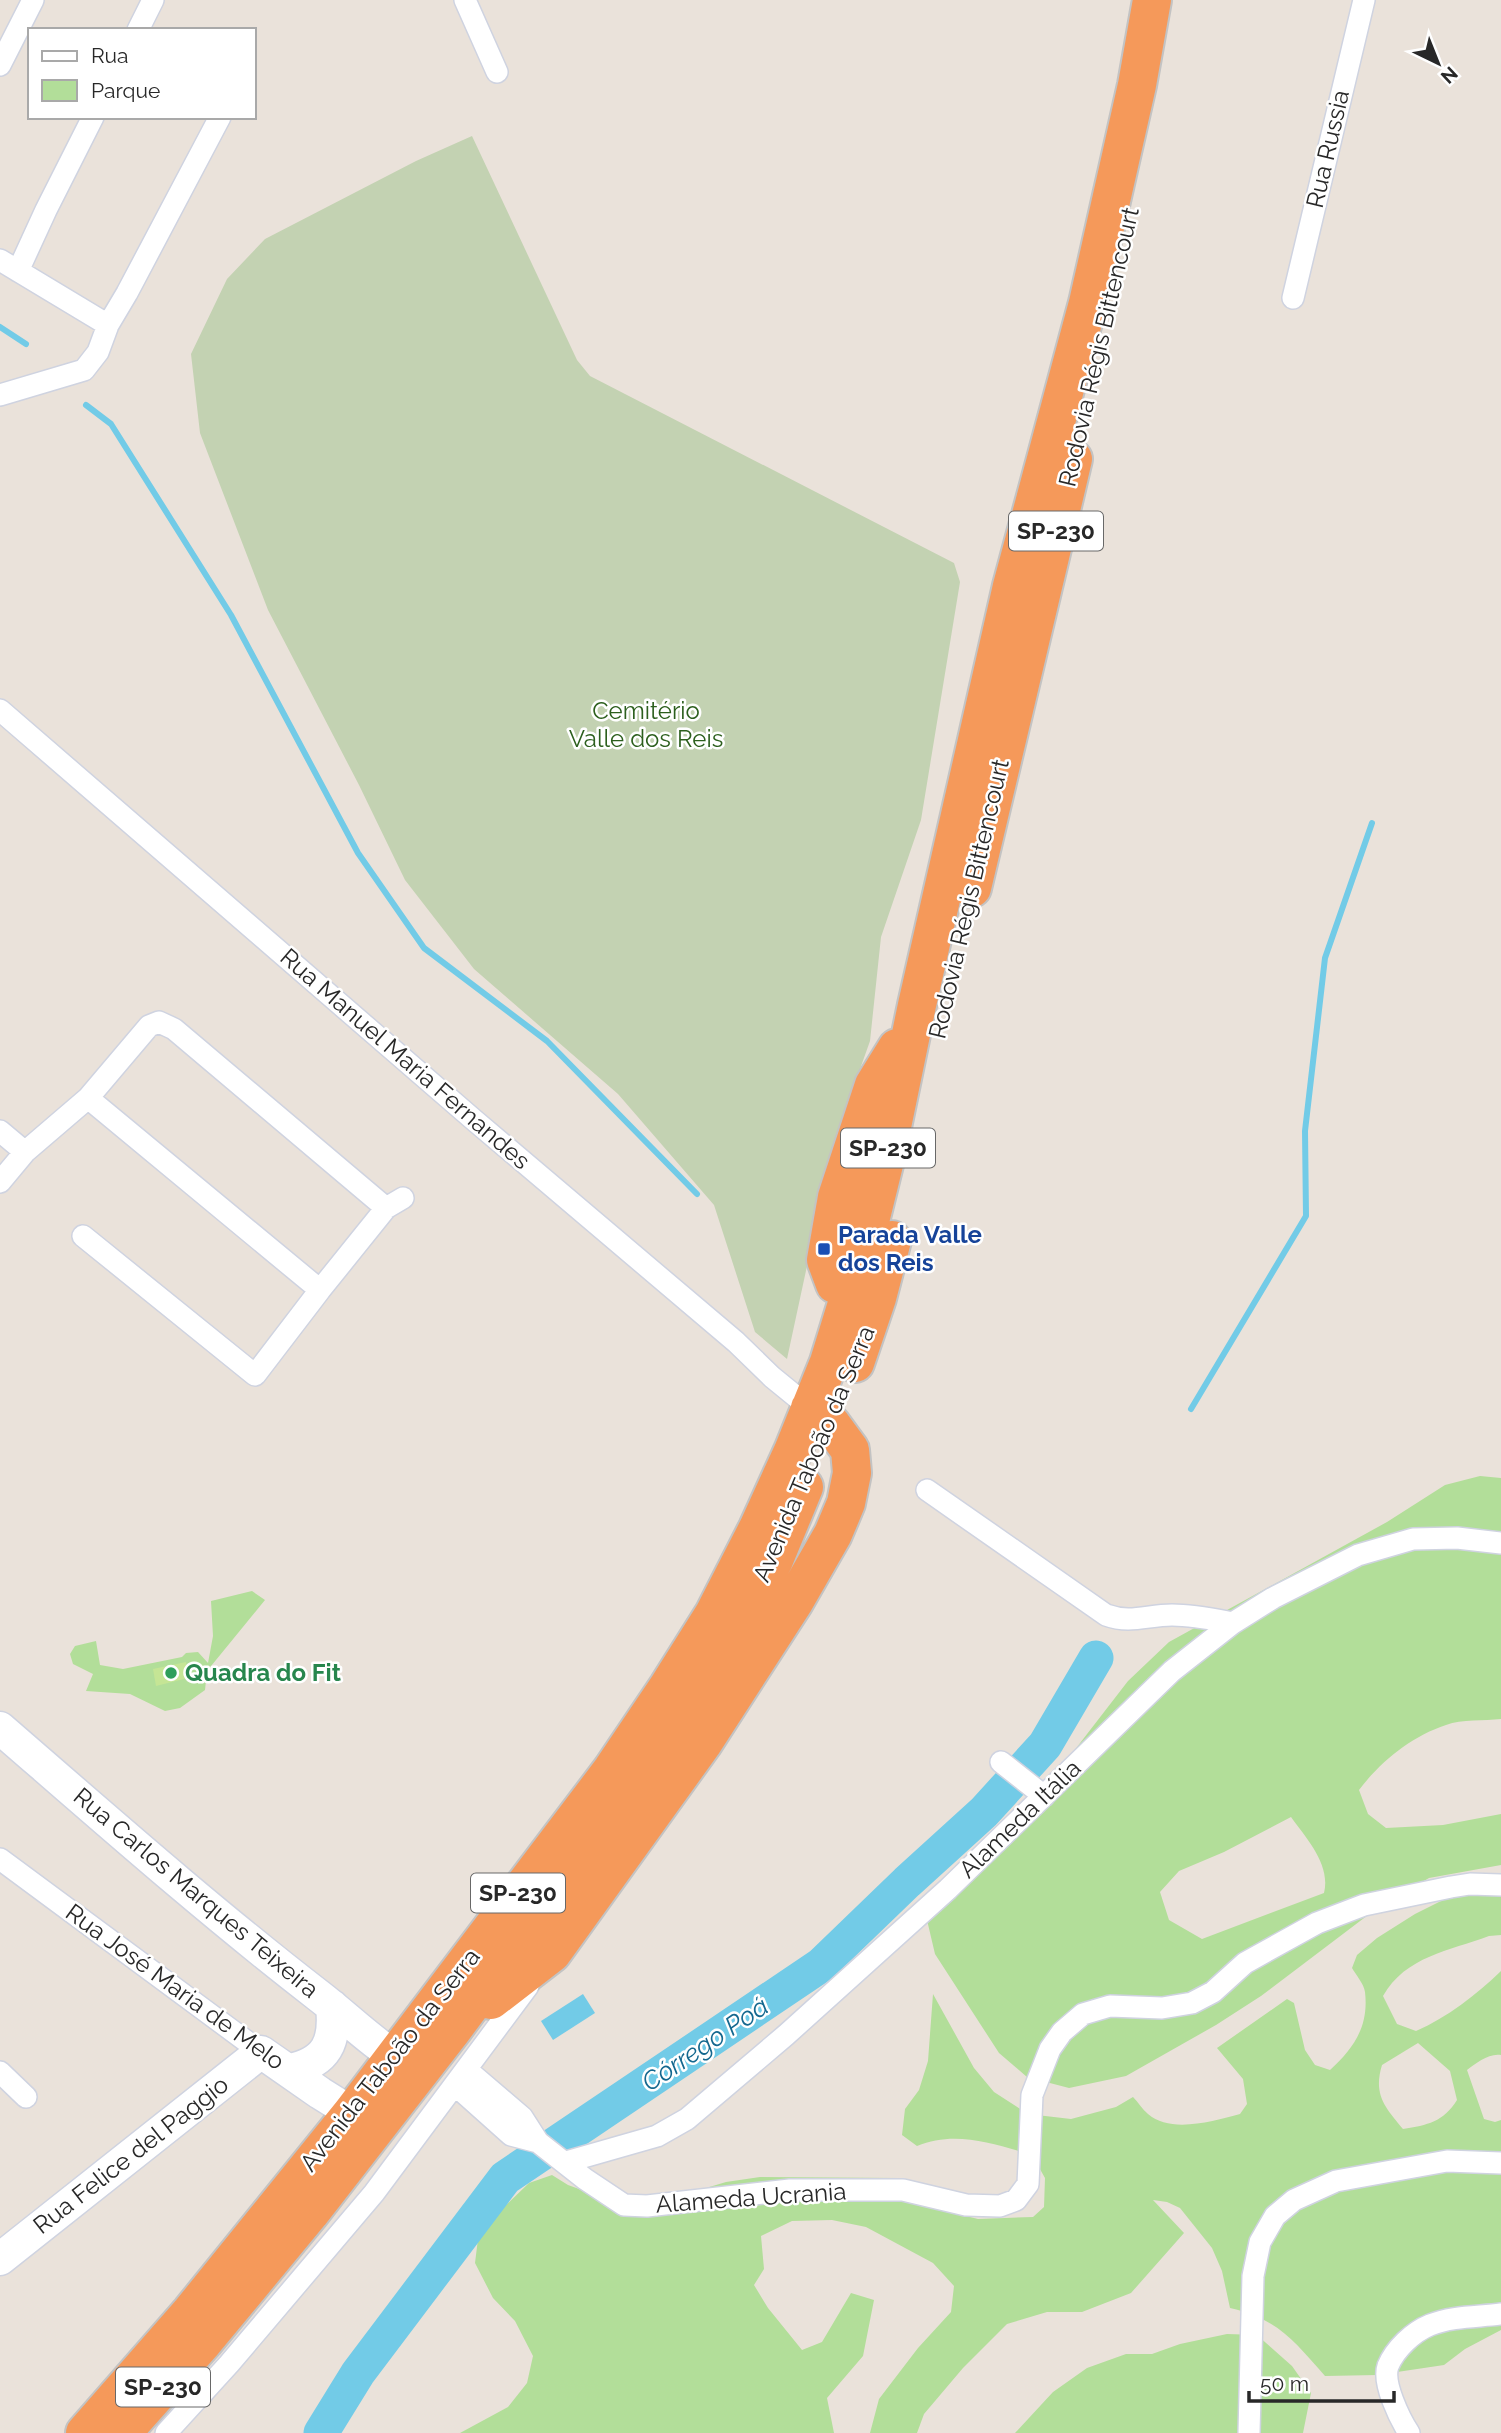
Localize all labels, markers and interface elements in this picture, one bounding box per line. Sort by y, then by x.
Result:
legend [28,28,256,119]
north arrow [1403,28,1473,98]
text: Rua [91,43,128,68]
text: N [1437,62,1462,88]
text: Parque [91,78,160,103]
street label: Rua Russia [1300,87,1355,211]
street label: Rodovia Régis Bittencourt [1052,204,1145,489]
road number: SP-230 [1009,512,1103,551]
park label: Cemitério Valle dos Reis [569,696,723,753]
street label: Rodovia Régis Bittencourt [922,756,1015,1041]
street label: Rua Manuel Maria Fernandes [274,942,536,1175]
road number: SP-230 [841,1128,935,1168]
place label: Parada Valle dos Reis [838,1220,982,1277]
marker: Parada Valle dos Reis [816,1241,832,1257]
street label: Avenida Taboão da Serra [746,1322,881,1586]
place label: Quadra do Fit [185,1658,341,1687]
marker: Quadra do Fit [163,1665,179,1681]
street label: Alameda Itália [953,1753,1087,1884]
street label: Rua Carlos Marques Teixeira [68,1781,325,2004]
road number: SP-230 [471,1874,565,1912]
street label: Rua José Maria de Melo [60,1897,290,2076]
street label: Avenida Taboão da Serra [294,1942,486,2177]
water label: Córrego Poá [636,1991,774,2097]
street label: Rua Felice del Paggio [27,2069,234,2240]
street label: Alameda Ucrania [655,2176,847,2219]
scale bar [1249,2360,1394,2404]
road number: SP-230 [116,2368,210,2406]
text: 50 m [1260,2371,1309,2396]

